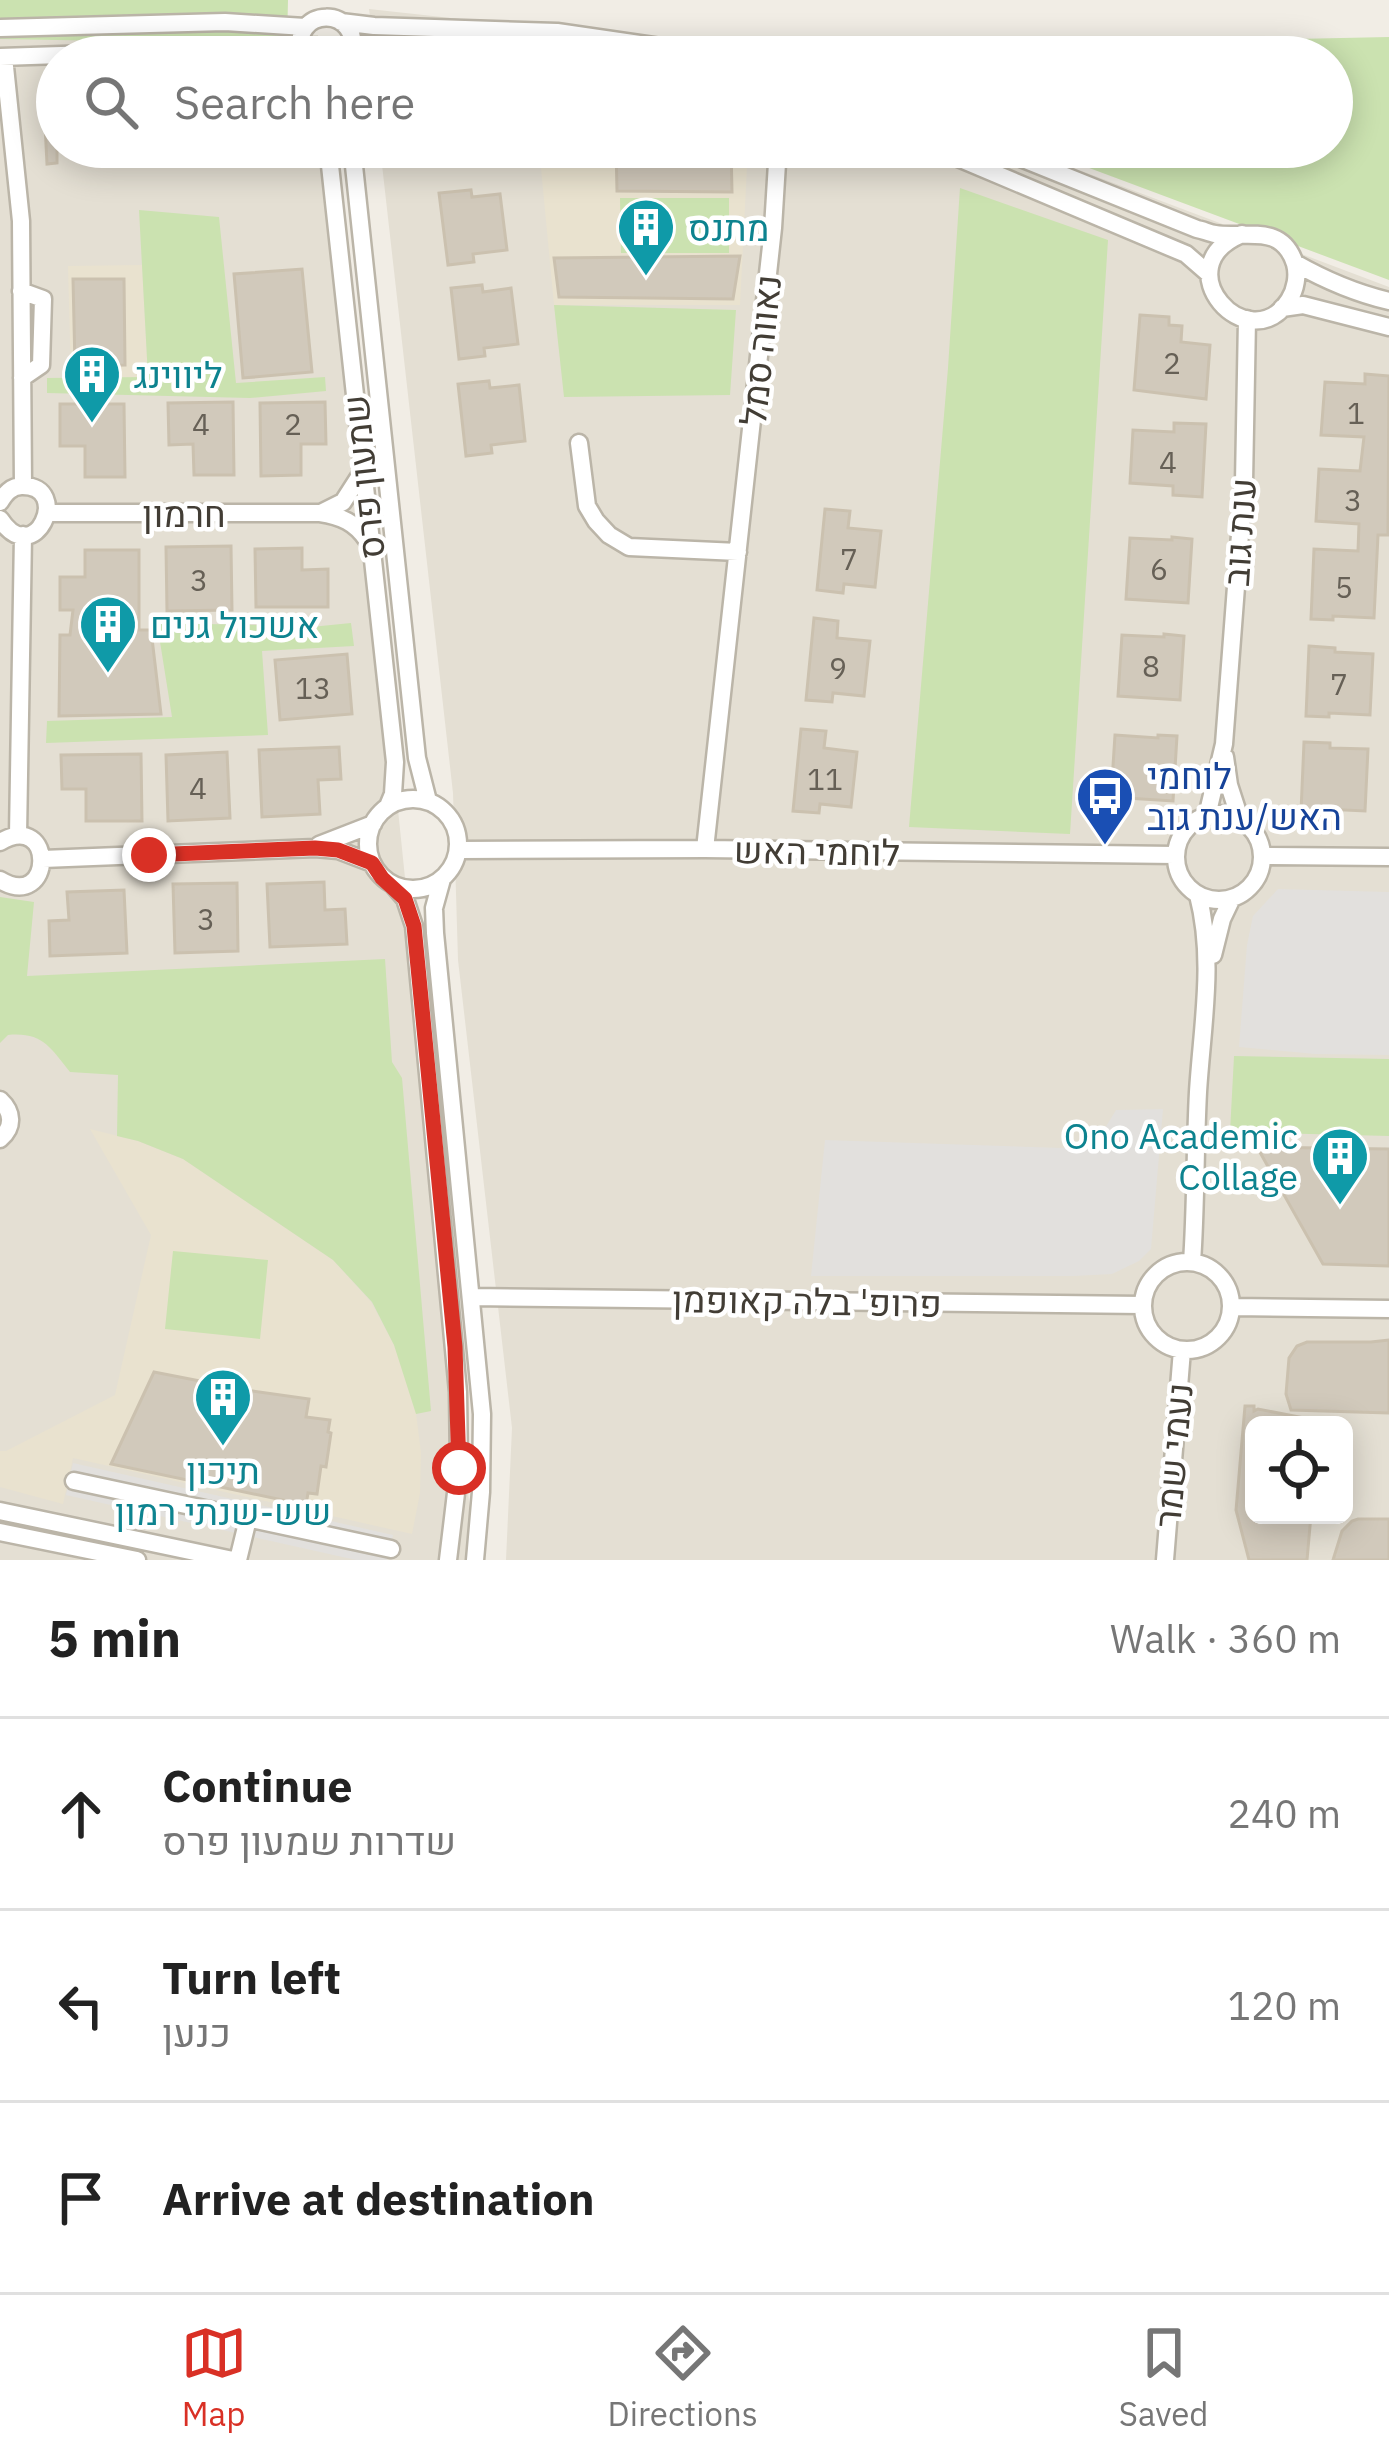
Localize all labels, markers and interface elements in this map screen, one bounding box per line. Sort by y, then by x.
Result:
search box [36,36,1353,168]
icon: search [78,69,144,135]
text: Search here [174,73,415,131]
building icon: מתנס [615,196,677,278]
place label: מתנס [688,204,769,251]
street label: נאווה סמל [729,272,791,428]
building icon: ליווינג [61,343,123,425]
house number: 2 [1163,343,1181,382]
place label: ליווינג [134,351,222,398]
street label: שמעון פרס [331,393,395,561]
house number: 1 [1347,393,1365,432]
house number: 4 [192,404,210,443]
house number: 2 [284,404,302,443]
house number: 4 [1159,442,1177,481]
street label: ענת גוב [1212,476,1266,588]
house number: 3 [1344,480,1362,519]
street label: חרמון [142,490,226,537]
house number: 7 [840,539,858,578]
house number: 6 [1150,549,1168,588]
house number: 3 [190,560,208,599]
house number: 5 [1335,567,1353,606]
building icon: אשכול גנים [77,593,139,675]
place label: אשכול גנים [150,601,319,648]
house number: 8 [1142,646,1160,685]
house number: 9 [829,648,847,687]
house number: 7 [1330,664,1348,703]
house number: 13 [295,668,331,707]
place label: לוחמי האש/ענת גוב [1147,752,1342,840]
house number: 11 [807,759,843,798]
bus stop icon: לוחמי האש/ענת גוב [1074,765,1136,847]
house number: 4 [189,768,207,807]
street label: לוחמי האש [734,826,900,876]
route end [122,828,176,882]
house number: 3 [197,899,215,938]
place label: Ono Academic Collage [1064,1112,1298,1200]
building icon: Ono Academic Collage [1309,1125,1371,1207]
street label: פרופ' בלה קאופמן [672,1275,942,1327]
building icon: תיכון שש-שנתי רמון [192,1366,254,1448]
street label: נעמי שמר [1143,1381,1203,1529]
map controls [1245,1416,1353,1524]
button: locate [1245,1416,1353,1524]
route start [432,1441,486,1495]
place label: תיכון שש-שנתי רמון [115,1447,331,1535]
text: 5 min [48,1605,181,1671]
text: Walk · 360 m [1110,1613,1341,1664]
text: Continue [162,1756,353,1814]
icon: ahead [48,1781,114,1847]
text: 240 m [1228,1788,1341,1839]
text: שדרות שמעון פרס [162,1815,456,1866]
text: Turn left [162,1948,341,2006]
icon: left [48,1973,114,2039]
text: 120 m [1228,1980,1341,2031]
text: כנען [162,2007,231,2058]
icon: arrive [48,2165,114,2231]
text: Arrive at destination [162,2169,595,2227]
tab: Map [181,2320,247,2435]
tab: Directions [608,2320,758,2435]
tab: Saved [1119,2320,1208,2435]

